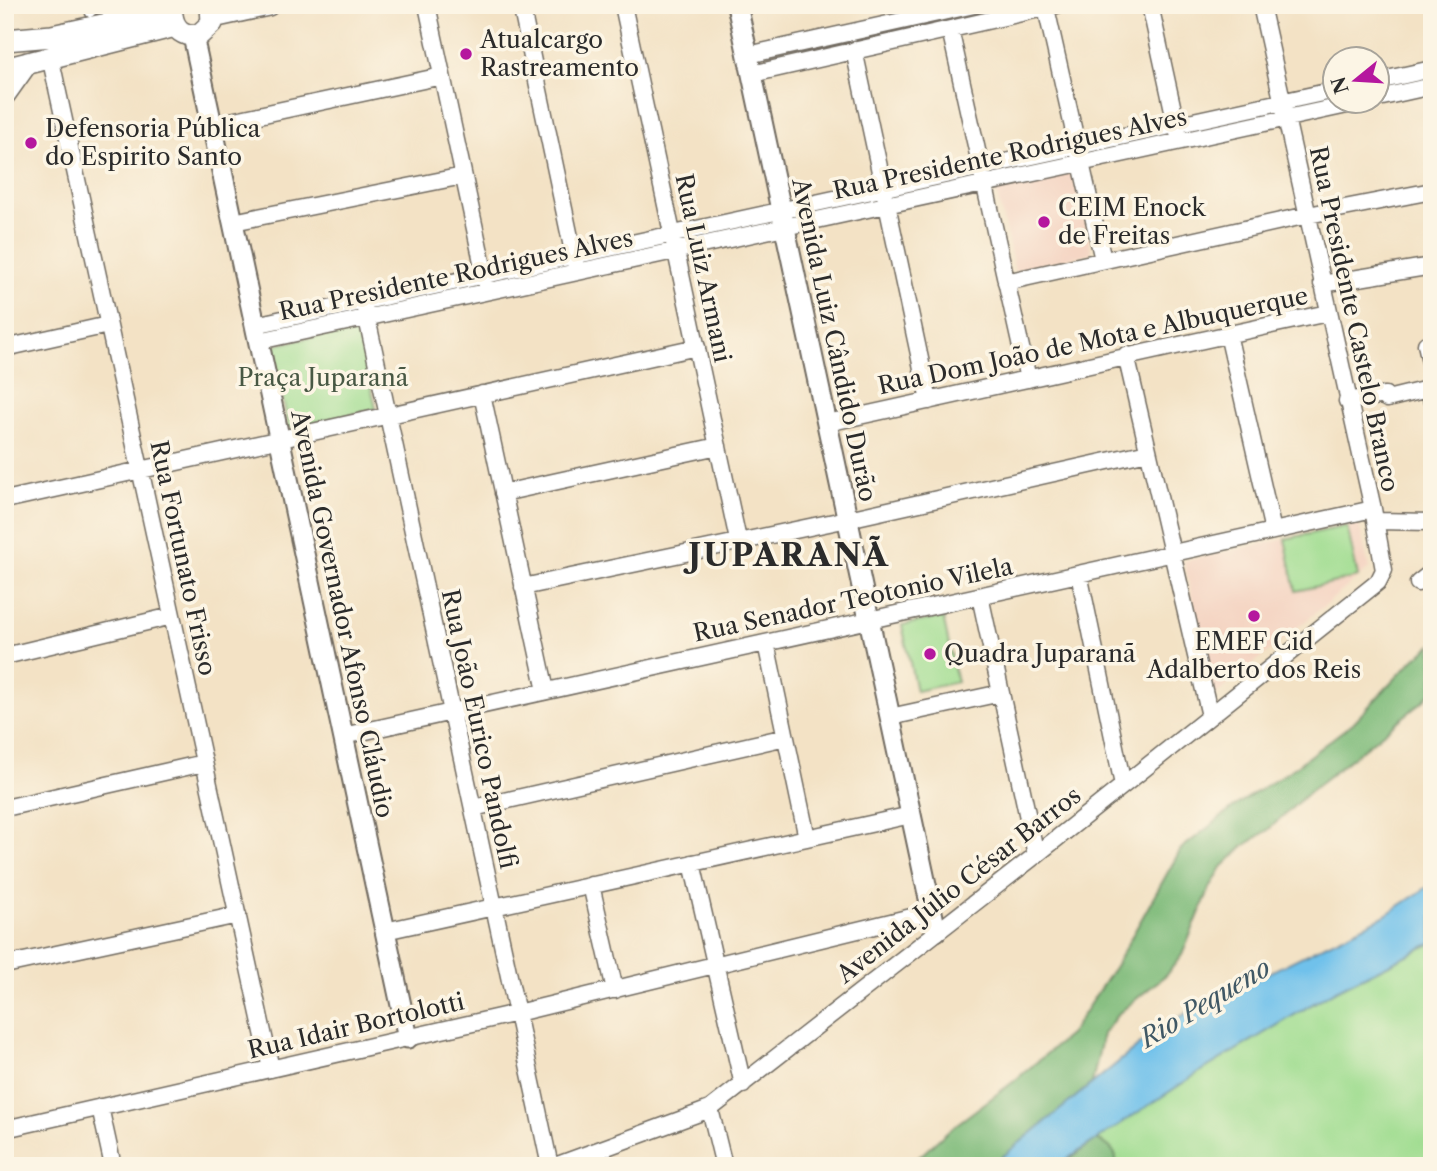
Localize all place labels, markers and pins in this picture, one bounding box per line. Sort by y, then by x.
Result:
place label: Atualcargo Rastreamento [479,25,639,82]
marker: Atualcargo Rastreamento [458,46,474,62]
place label: Defensoria Pública do Espirito Santo [45,114,261,171]
marker: Defensoria Pública do Espirito Santo [23,135,39,151]
place label: CEIM Enock de Freitas [1058,193,1207,250]
marker: CEIM Enock de Freitas [1036,214,1052,230]
marker: EMEF Cid Adalberto dos Reis [1246,608,1262,624]
place label: EMEF Cid Adalberto dos Reis [1146,627,1361,684]
place label: Quadra Juparanã [944,639,1136,668]
marker: Quadra Juparanã [922,646,938,662]

